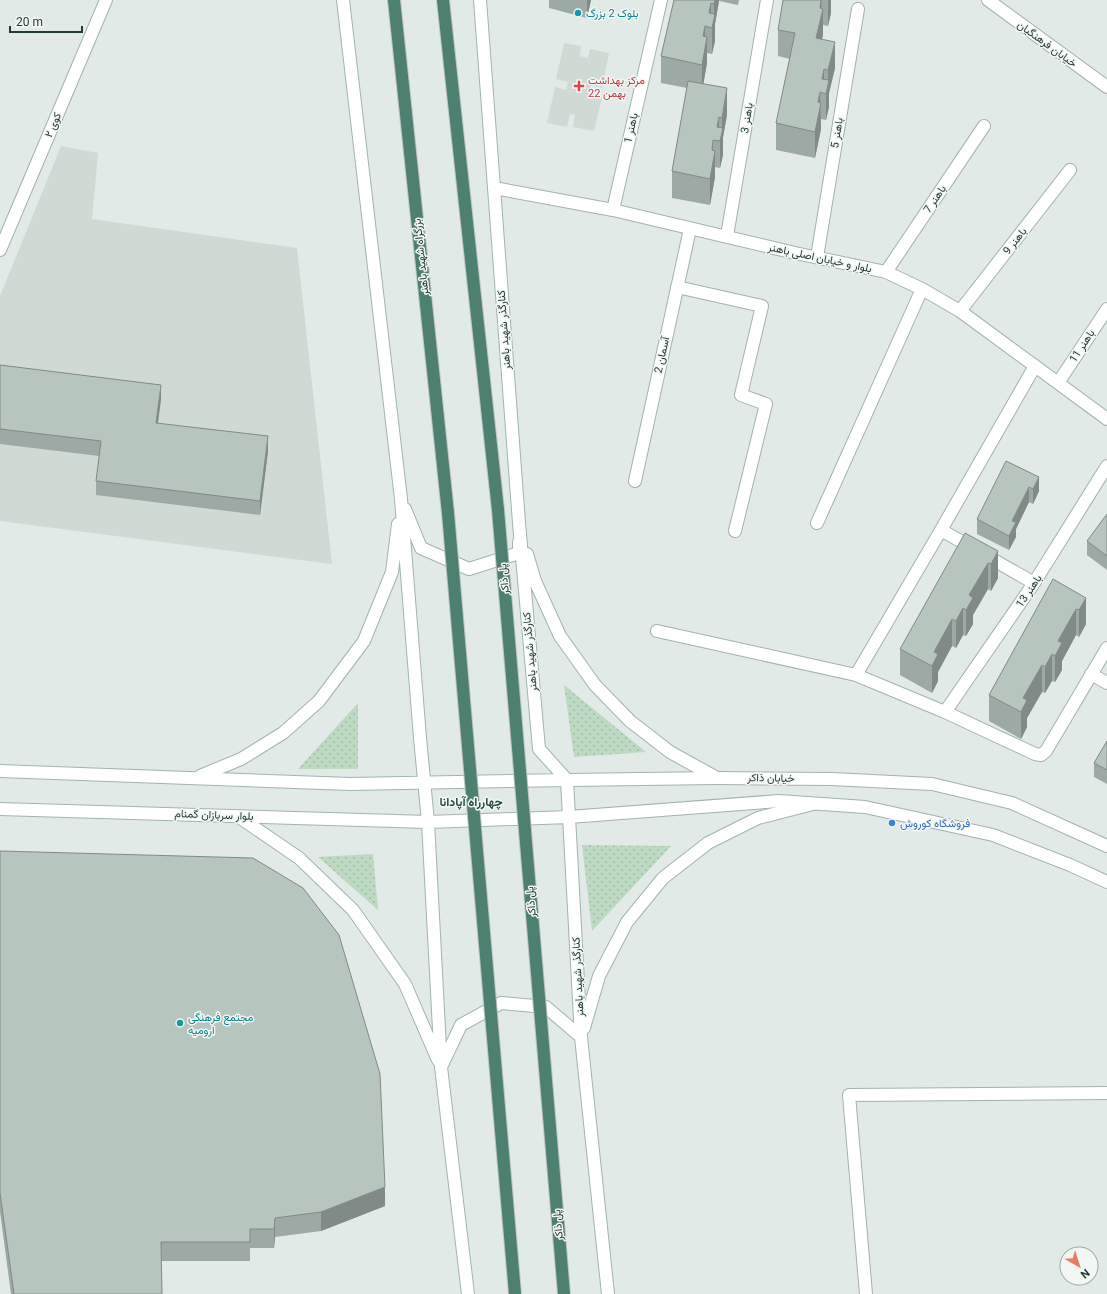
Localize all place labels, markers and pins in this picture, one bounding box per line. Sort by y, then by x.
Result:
place label: بلوک 2 بزرگ [586,7,639,20]
marker: بلوک 2 بزرگ [573,8,583,18]
place label: مرکز بهداشت 22 بهمن [588,74,645,100]
marker: مرکز بهداشت 22 بهمن [573,80,585,92]
place label: فروشگاه کوروش [900,817,970,830]
marker: فروشگاه کوروش [887,818,897,828]
place label: مجتمع فرهنگی ارومیه [188,1011,254,1037]
marker: مجتمع فرهنگی ارومیه [175,1018,185,1028]

